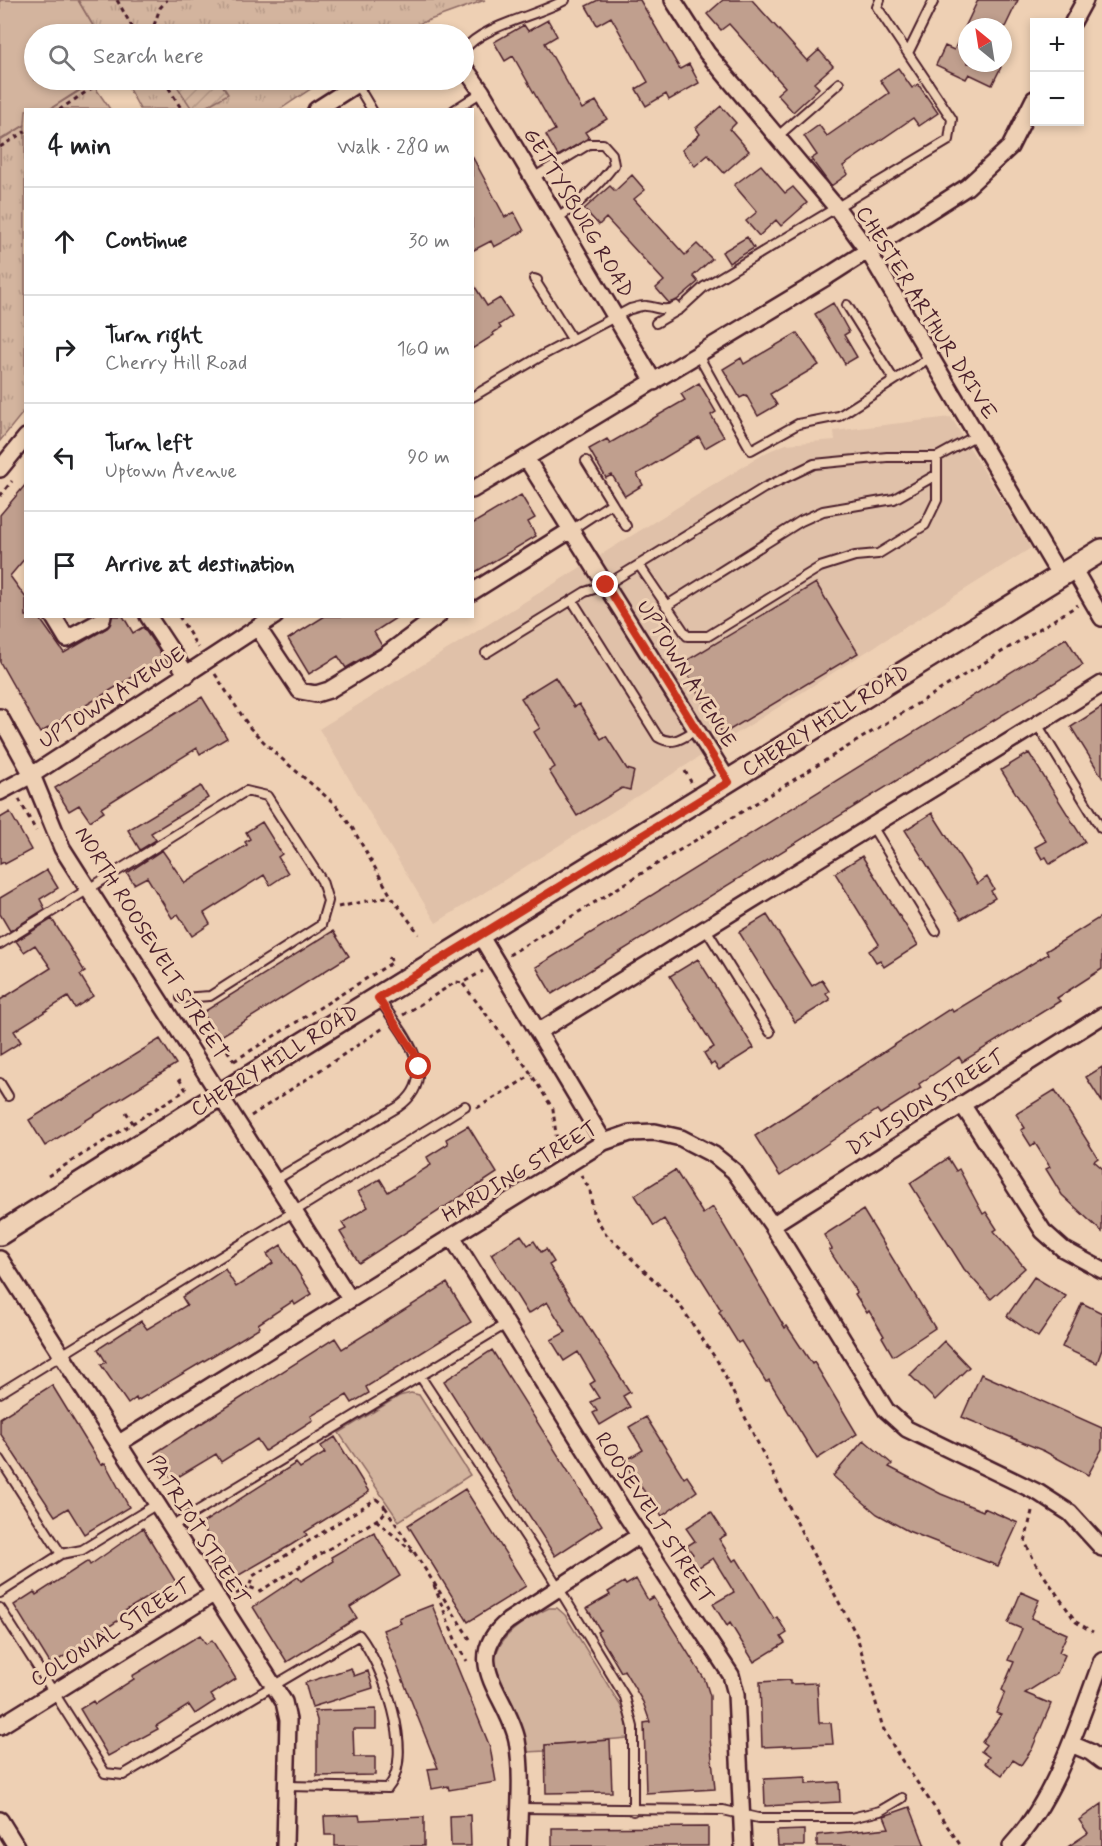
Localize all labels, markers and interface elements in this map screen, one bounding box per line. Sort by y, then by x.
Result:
north arrow [958,18,1012,72]
map controls [1030,18,1084,126]
button: + [1030,18,1084,72]
search box [24,24,474,90]
icon: search [45,41,78,74]
text: Search here [93,43,204,71]
button: − [1030,72,1084,126]
street label: GETTYSBURG ROAD [516,123,640,303]
text: 4 min [48,130,111,164]
text: Walk · 280 m [337,134,450,161]
street label: CHESTER ARTHUR DRIVE [849,201,1003,425]
icon: ahead [48,225,81,258]
text: Continue [105,227,187,255]
text: 30 m [408,228,450,255]
text: Turn right [105,322,203,350]
icon: right [48,333,81,366]
text: 160 m [397,336,450,363]
text: Cherry Hill Road [105,350,247,377]
text: Turn left [105,430,193,458]
icon: left [48,441,81,474]
text: 90 m [407,444,450,471]
text: Uptown Avenue [105,458,237,485]
icon: arrive [48,549,81,582]
text: Arrive at destination [105,551,295,579]
route end [592,571,618,597]
street label: UPTOWN AVENUE [629,595,743,753]
street label: UPTOWN AVENUE [34,640,190,756]
street label: CHERRY HILL ROAD [737,658,915,784]
street label: NORTH ROOSEVELT STREET [68,821,234,1065]
street label: CHERRY HILL ROAD [186,998,364,1124]
street label: DIVISION STREET [842,1043,1011,1163]
route start [405,1053,431,1079]
street label: HARDING STREET [437,1114,603,1230]
street label: ROOSEVELT STREET [588,1427,720,1609]
street label: PATRIOT STREET [140,1450,256,1611]
street label: COLONIAL STREET [25,1572,197,1694]

